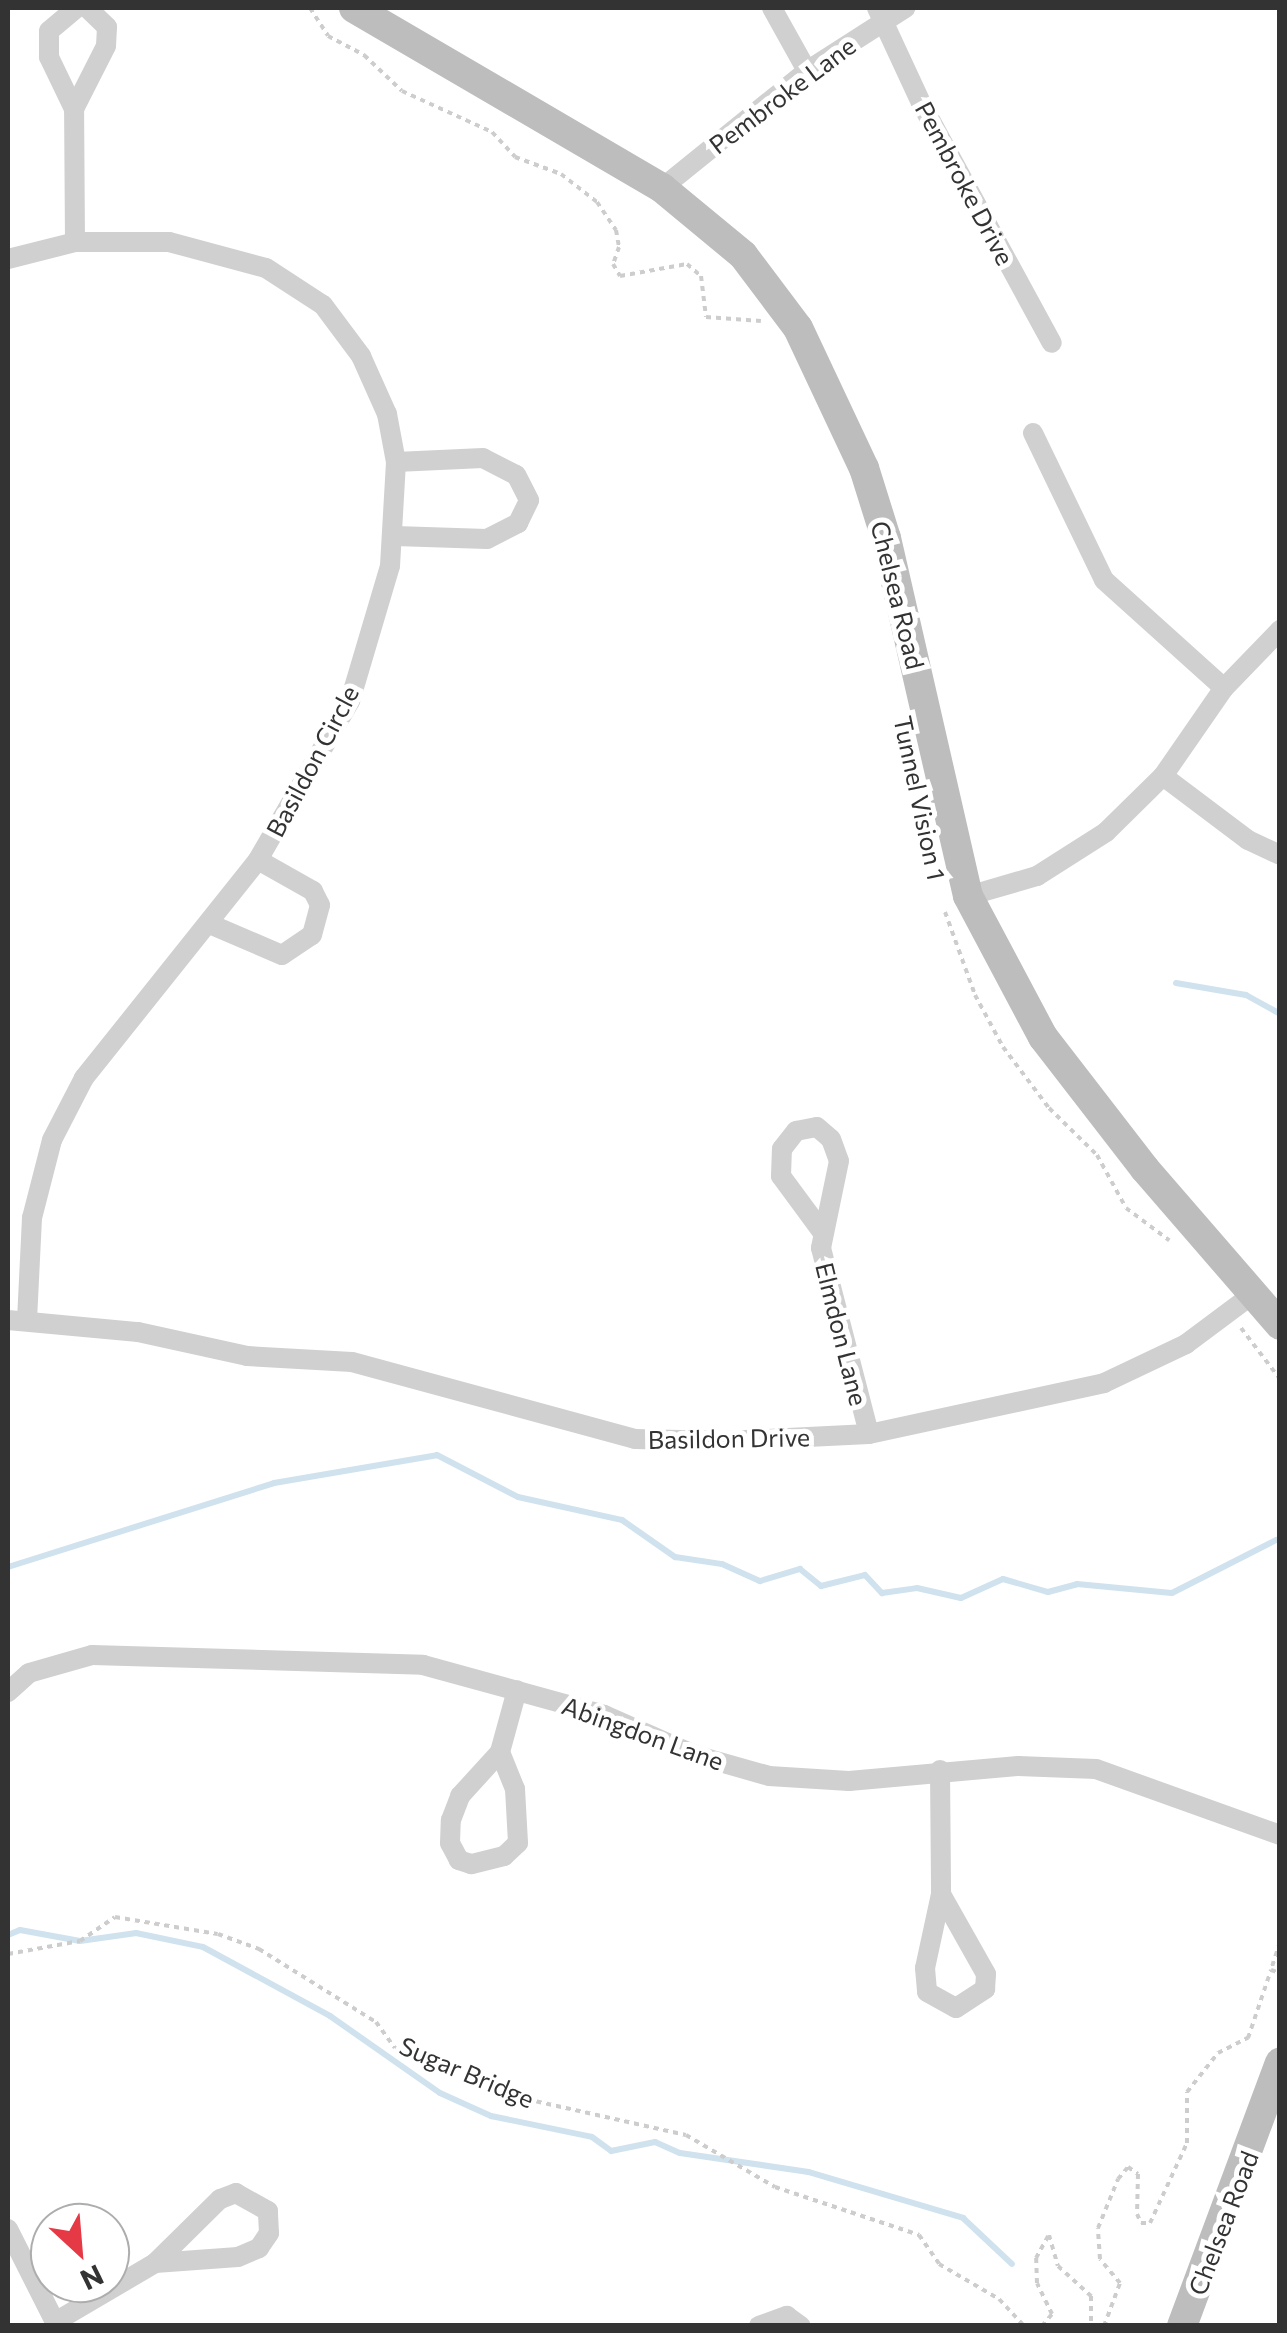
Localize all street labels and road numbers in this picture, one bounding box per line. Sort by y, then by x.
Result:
street label: Pembroke Lane [703,30,861,160]
street label: Pembroke Drive [909,96,1021,270]
street label: Chelsea Road [865,518,931,672]
street label: Basildon Circle [260,680,364,842]
street label: Tunnel Vision 1 [888,713,952,883]
street label: Elmdon Lane [810,1259,874,1409]
street label: Basildon Drive [648,1422,810,1454]
street label: Abingdon Lane [558,1690,728,1776]
street label: Sugar Bridge [395,2030,539,2114]
street label: Chelsea Road [1182,2147,1264,2299]

